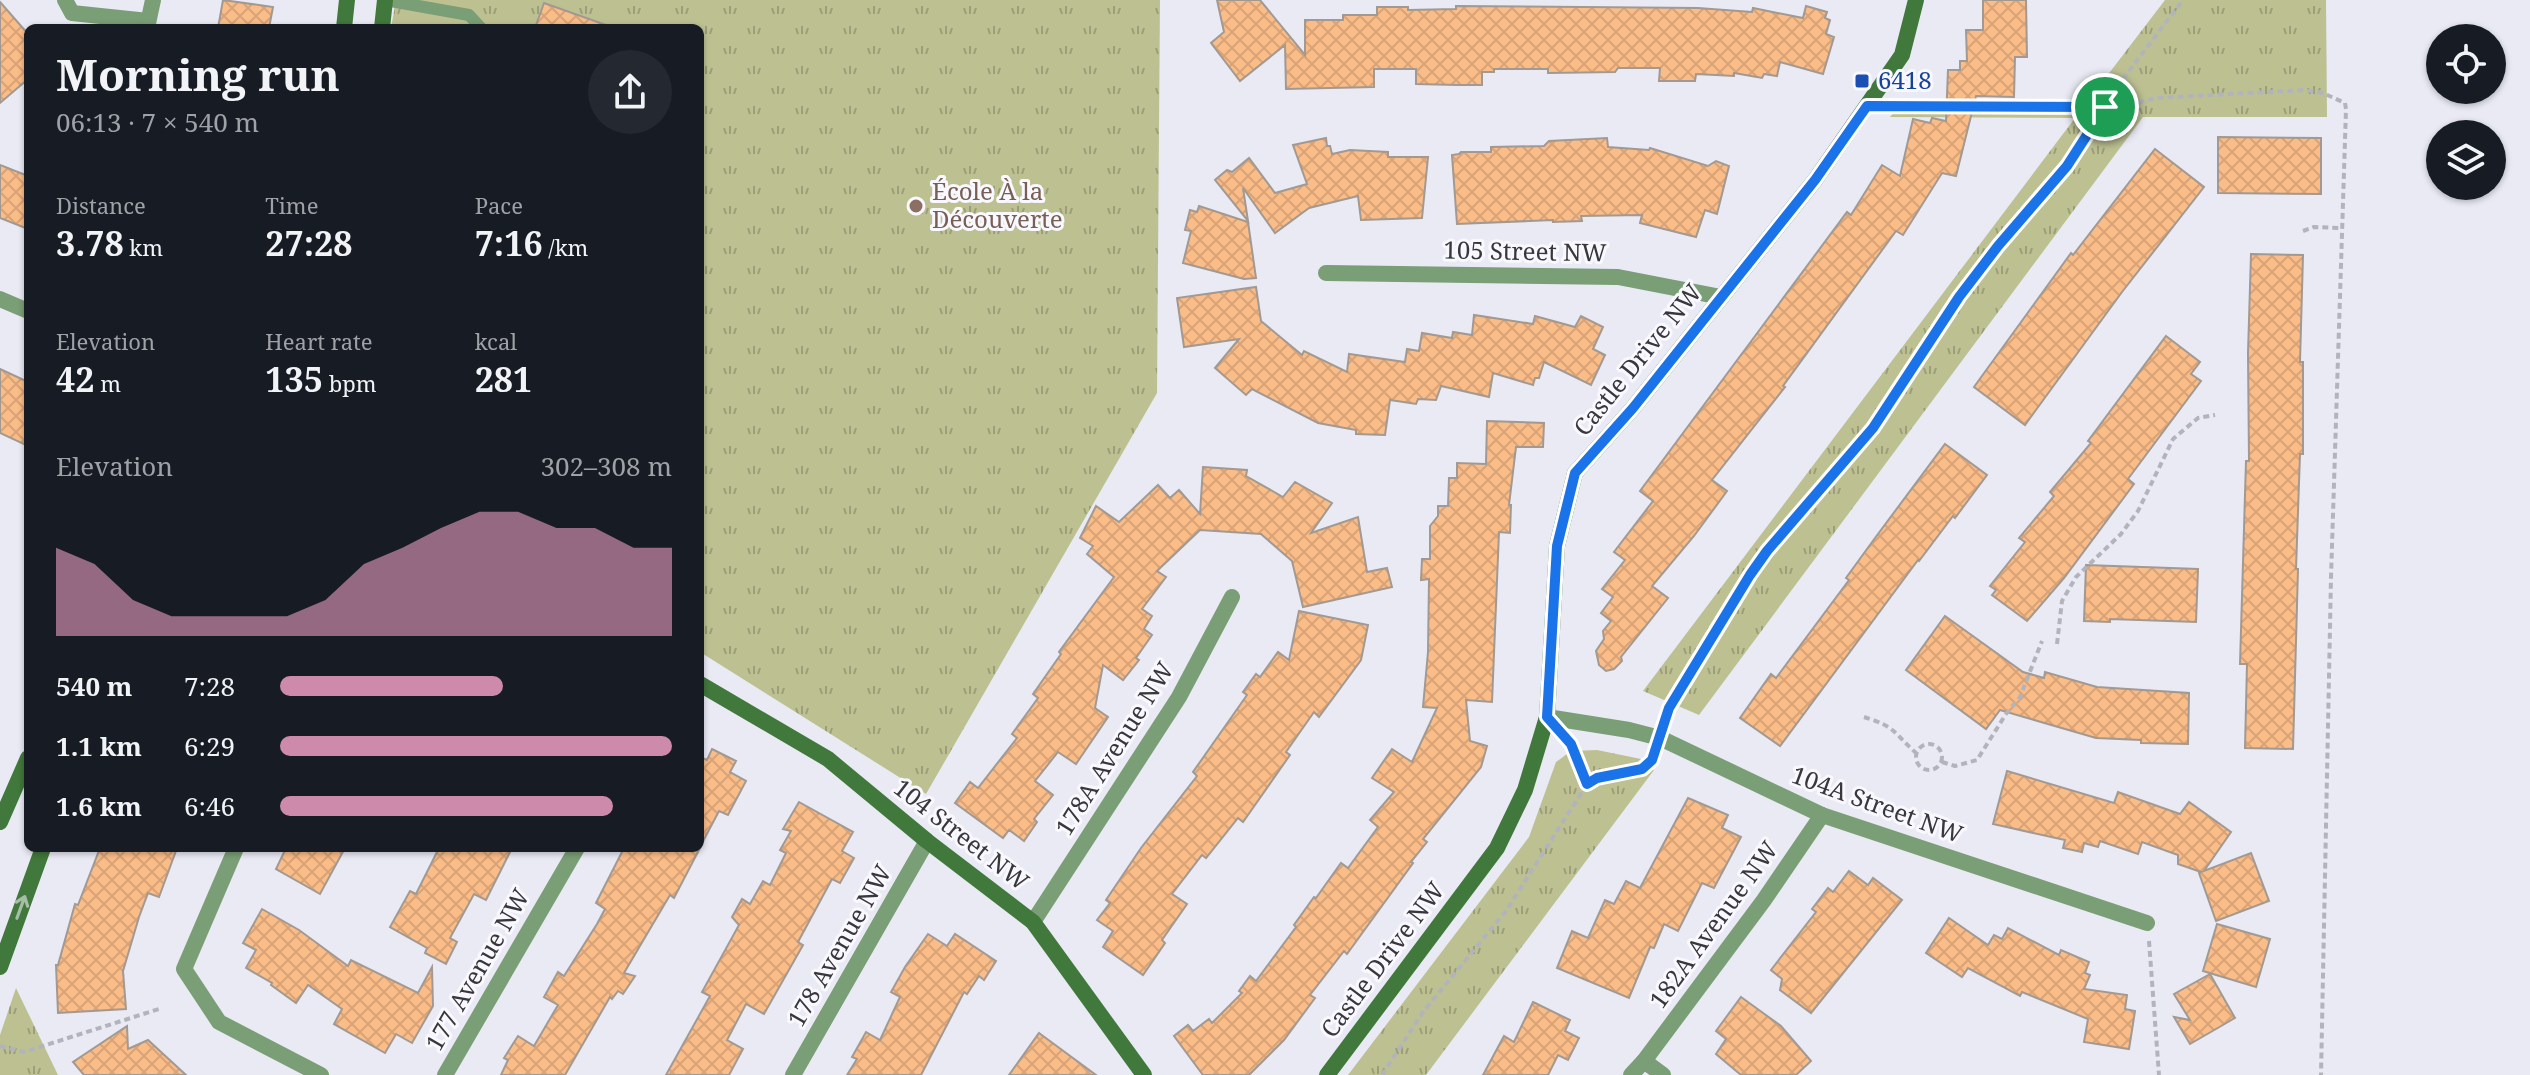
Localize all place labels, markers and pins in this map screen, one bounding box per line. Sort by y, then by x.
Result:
place label: 6418 [1878,63,1932,96]
marker: 6418 [1853,72,1871,90]
pin [2071,73,2139,141]
place label: École À la Découverte [932,174,1063,235]
marker: École À la Découverte [907,197,925,215]

